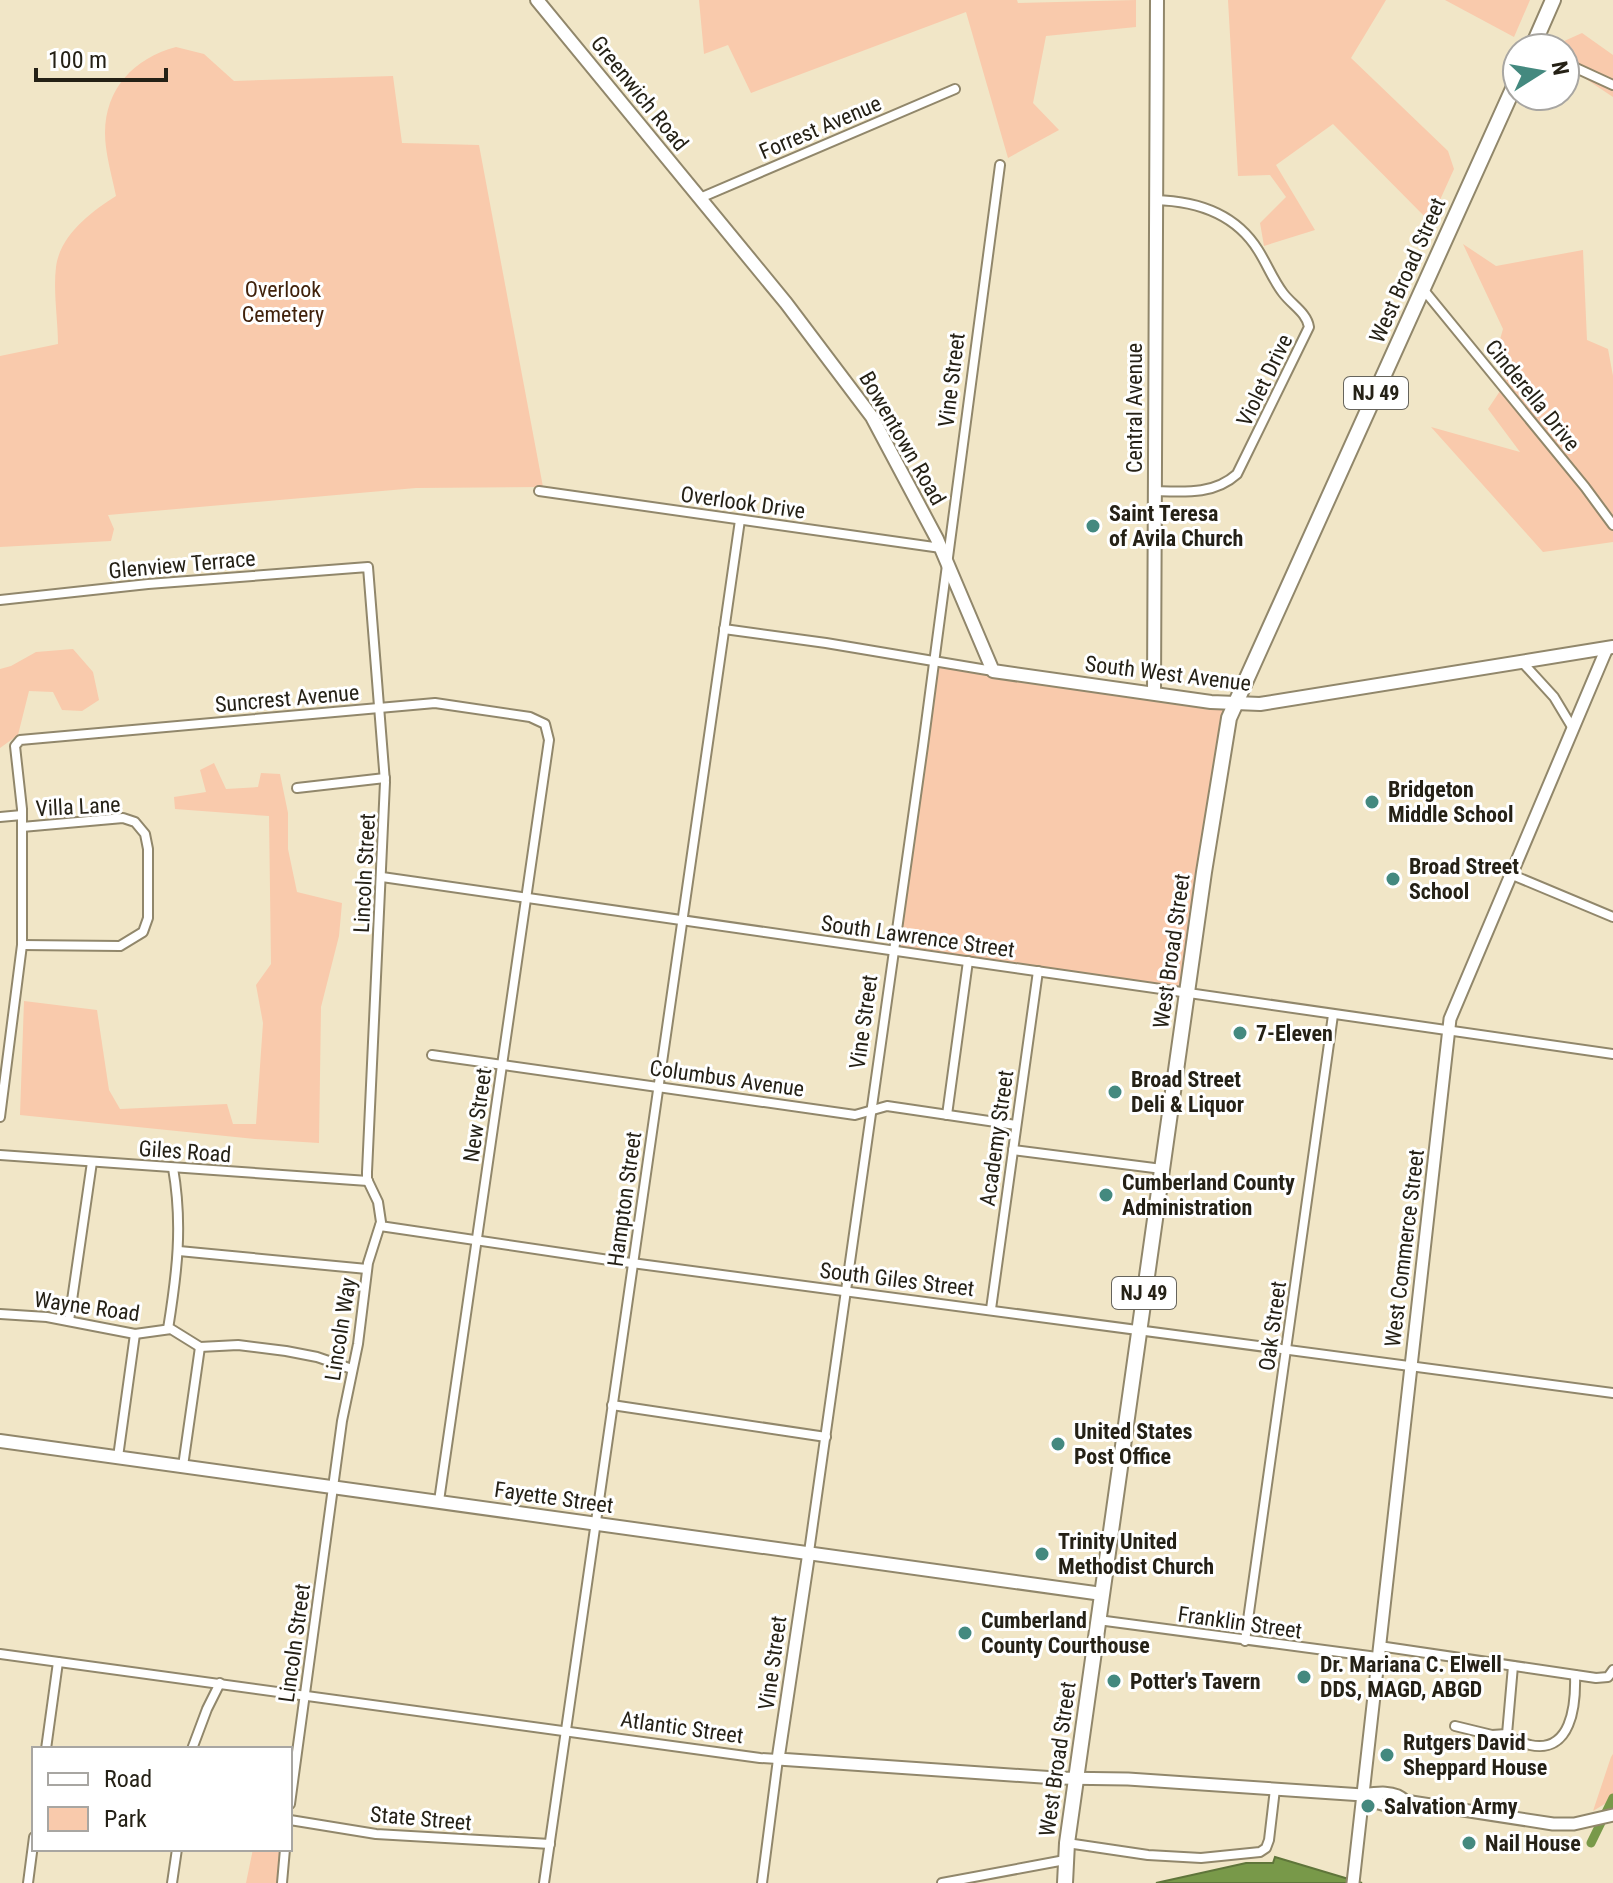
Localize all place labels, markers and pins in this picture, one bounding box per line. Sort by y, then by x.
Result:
place label: Saint Teresa of Avila Church [1109,501,1243,551]
marker: Saint Teresa of Avila Church [1084,517,1102,535]
place label: Bridgeton Middle School [1388,777,1513,827]
marker: Bridgeton Middle School [1363,793,1381,811]
place label: Broad Street School [1409,854,1519,904]
marker: Broad Street School [1384,870,1402,888]
place label: 7-Eleven [1256,1021,1333,1046]
marker: 7-Eleven [1231,1024,1249,1042]
place label: Broad Street Deli & Liquor [1131,1067,1244,1117]
marker: Broad Street Deli & Liquor [1106,1083,1124,1101]
place label: Cumberland County Administration [1122,1170,1295,1220]
marker: Cumberland County Administration [1097,1186,1115,1204]
place label: United States Post Office [1074,1419,1192,1469]
marker: United States Post Office [1049,1435,1067,1453]
place label: Trinity United Methodist Church [1058,1529,1214,1579]
marker: Trinity United Methodist Church [1033,1545,1051,1563]
place label: Cumberland County Courthouse [981,1608,1150,1658]
marker: Cumberland County Courthouse [956,1624,974,1642]
place label: Dr. Mariana C. Elwell DDS, MAGD, ABGD [1320,1652,1502,1702]
marker: Dr. Mariana C. Elwell DDS, MAGD, ABGD [1295,1668,1313,1686]
place label: Potter's Tavern [1130,1669,1261,1694]
marker: Potter's Tavern [1105,1672,1123,1690]
place label: Rutgers David Sheppard House [1403,1730,1547,1780]
marker: Rutgers David Sheppard House [1378,1746,1396,1764]
place label: Salvation Army [1384,1794,1518,1819]
marker: Salvation Army [1359,1797,1377,1815]
place label: Nail House [1485,1831,1581,1856]
marker: Nail House [1460,1834,1478,1852]

